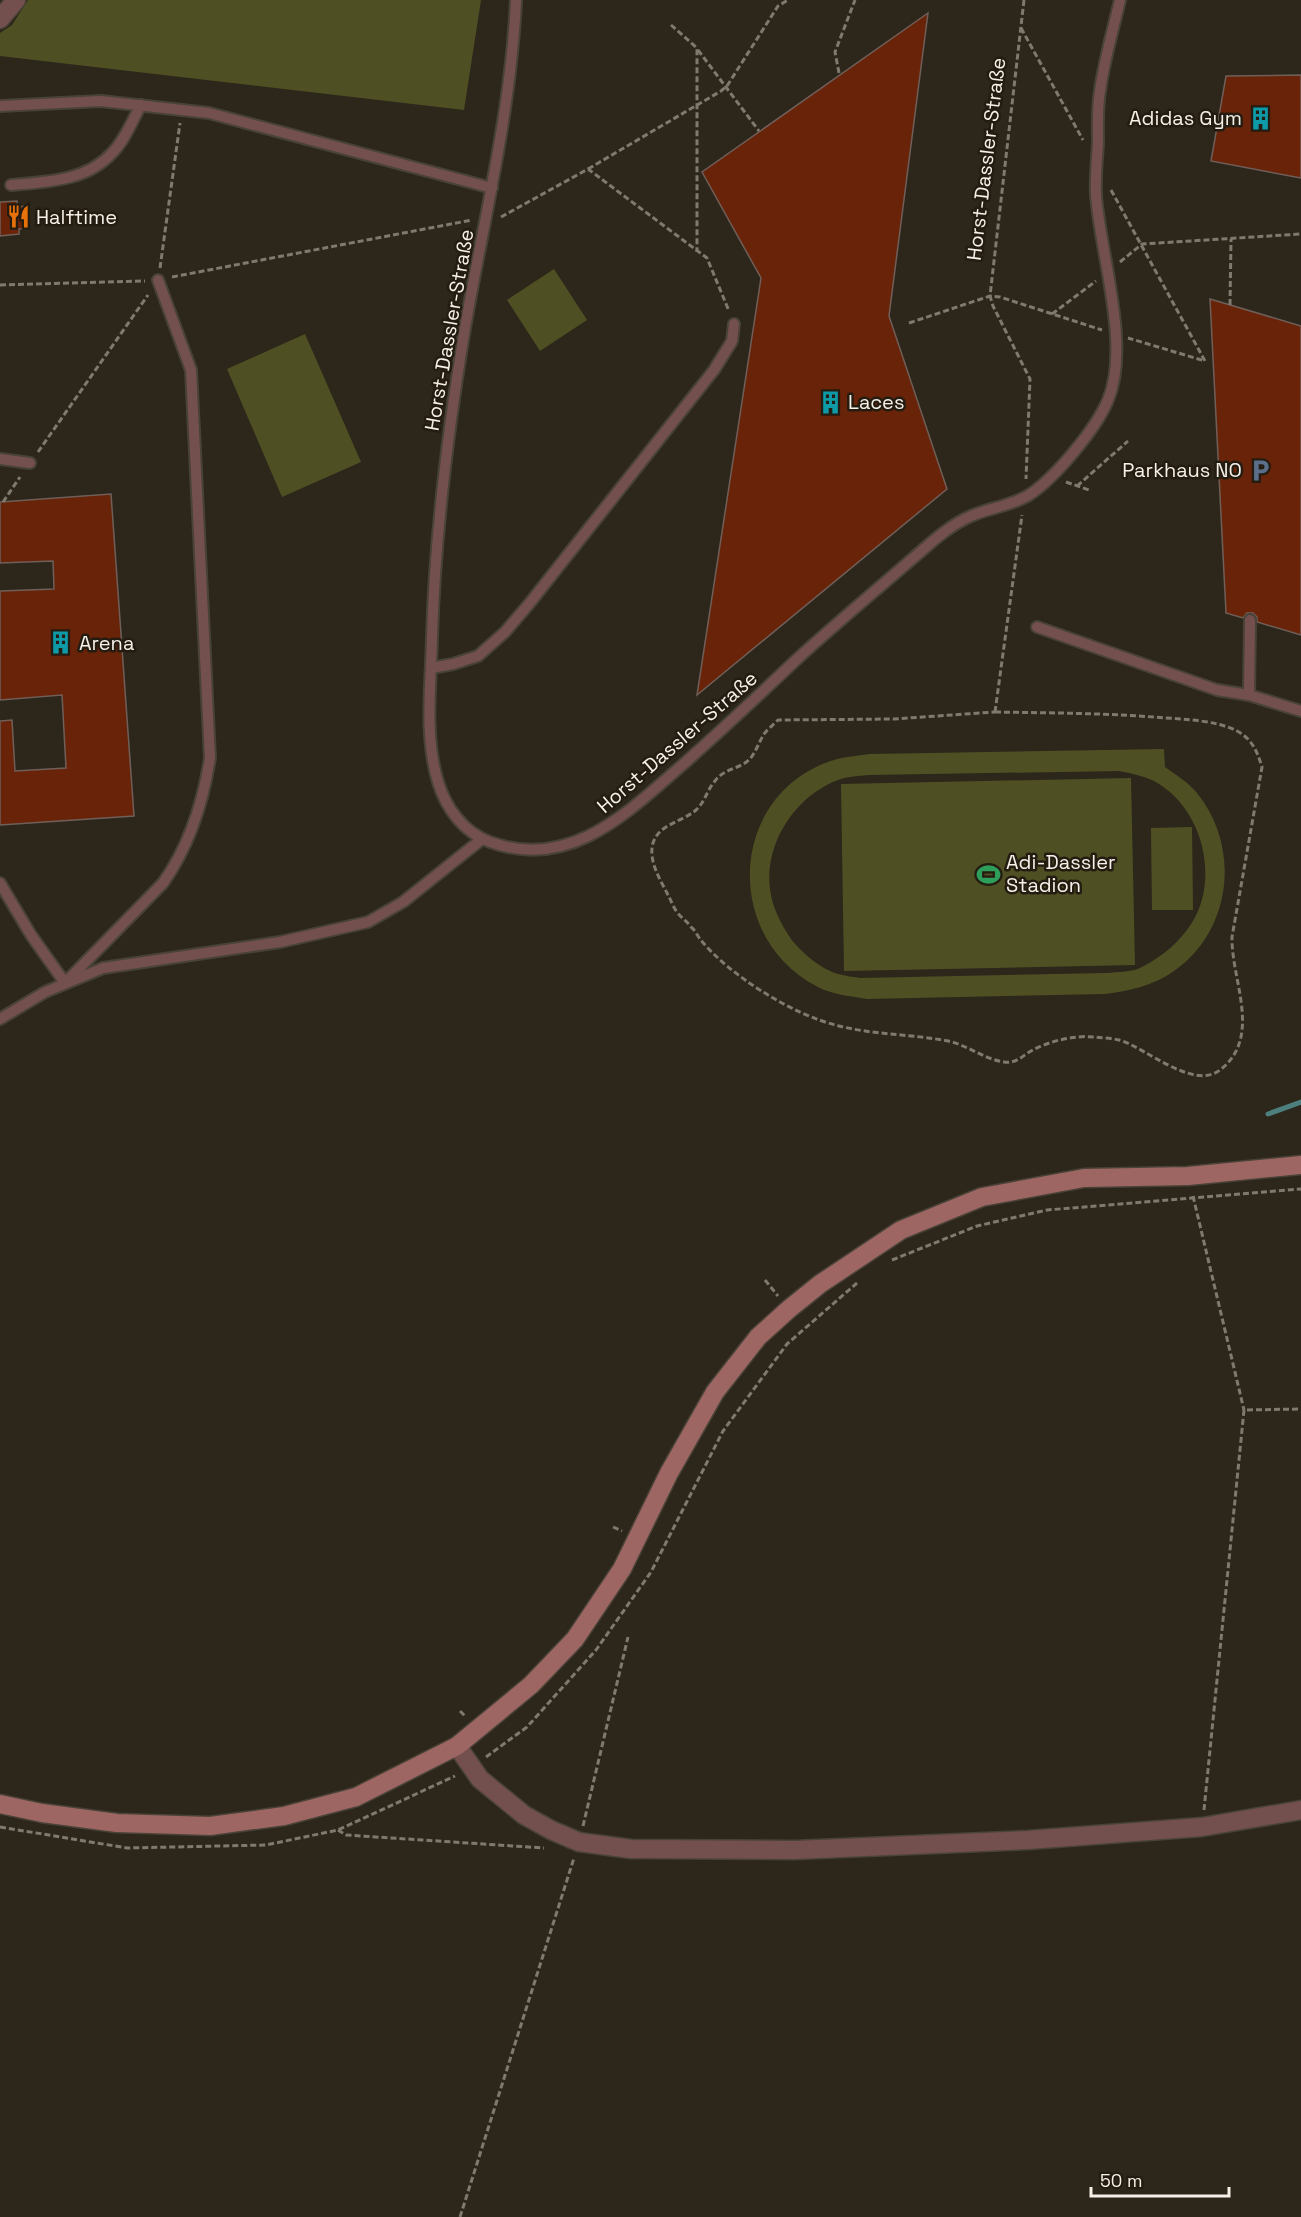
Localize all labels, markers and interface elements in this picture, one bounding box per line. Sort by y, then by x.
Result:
street label: Horst-Dassler-Straße [961,56,1011,262]
place label: Adidas Gym [1129,105,1242,131]
building icon: Adidas Gym [1247,105,1273,131]
restaurant icon: Halftime [5,204,31,230]
place label: Halftime [36,204,117,230]
street label: Horst-Dassler-Straße [418,227,480,433]
building icon: Laces [817,389,843,415]
place label: Laces [848,389,905,415]
place label: Parkhaus NO [1122,457,1242,483]
parking icon: Parkhaus NO [1247,457,1273,483]
building icon: Arena [48,630,74,656]
place label: Arena [79,630,134,656]
street label: Horst-Dassler-Straße [591,665,763,819]
place label: Adi-Dassler Stadion [1006,849,1116,898]
sports icon: Adi-Dassler Stadion [975,861,1001,887]
scale bar [1091,2160,1229,2198]
text: 50 m [1100,2169,1142,2192]

